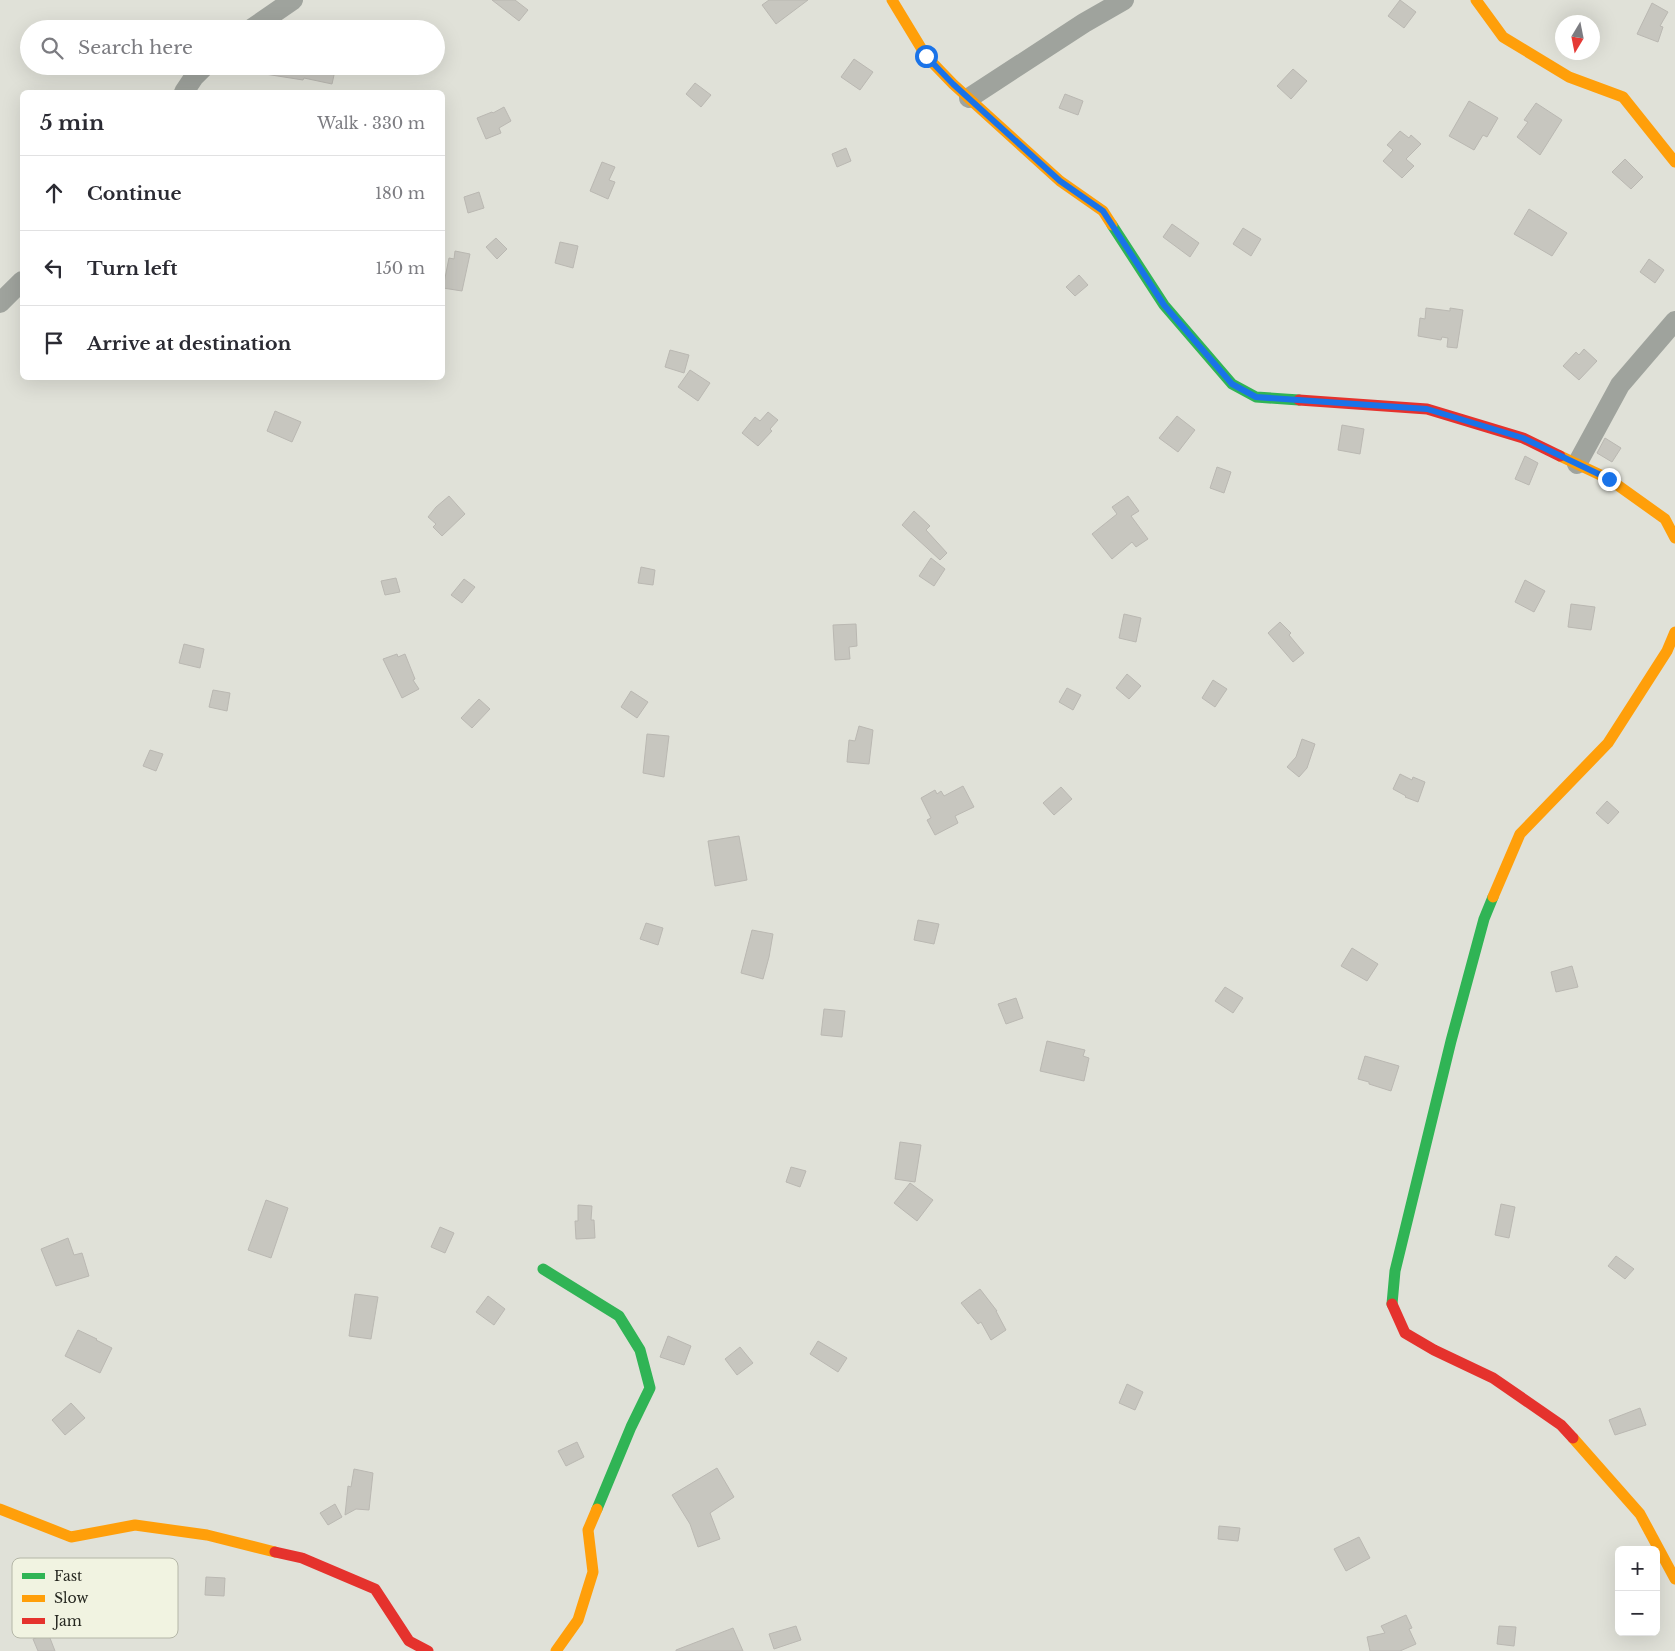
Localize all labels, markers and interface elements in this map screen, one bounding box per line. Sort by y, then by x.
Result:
north arrow [1555,15,1600,60]
search box [20,20,445,75]
icon: search [38,34,66,62]
text: Search here [78,36,193,59]
route start [915,45,938,68]
text: 5 min [40,110,104,136]
text: Walk · 330 m [317,113,425,133]
icon: ahead [40,179,68,207]
text: Continue [87,182,182,205]
text: 180 m [375,183,425,203]
icon: left [40,254,68,282]
text: Turn left [87,257,178,280]
text: 150 m [376,258,425,278]
icon: arrive [40,329,68,357]
text: Arrive at destination [87,332,291,355]
route end [1598,468,1621,491]
map controls [1615,1546,1660,1636]
button: + [1615,1546,1660,1591]
legend [12,1558,178,1638]
text: Fast [54,1567,83,1585]
text: Slow [54,1589,88,1607]
button: − [1615,1591,1660,1636]
text: Jam [52,1612,82,1630]

